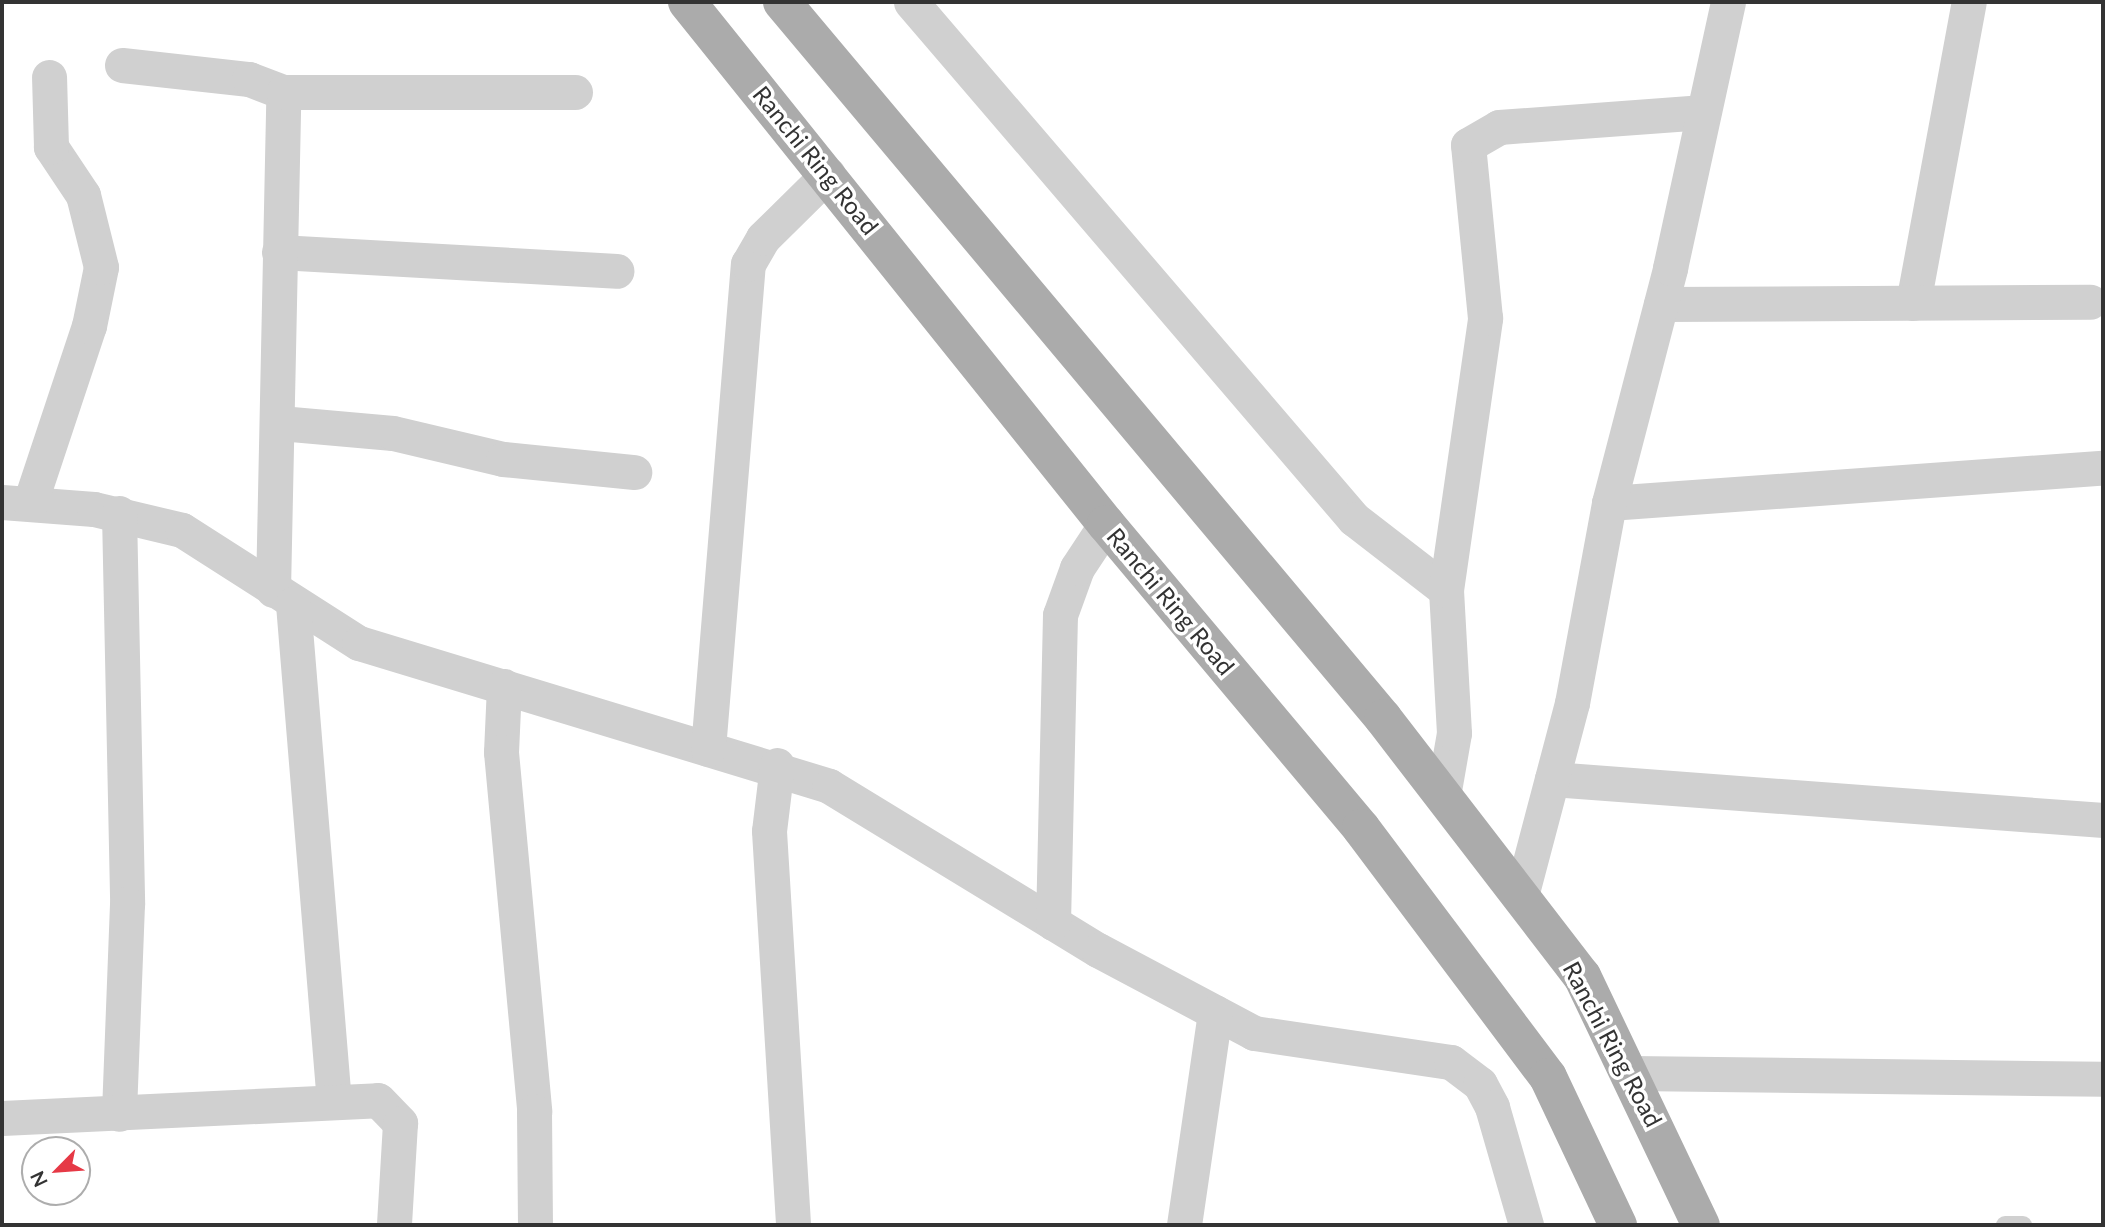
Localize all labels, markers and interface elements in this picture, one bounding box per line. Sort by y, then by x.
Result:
street label: Ranchi Ring Road [747,80,885,240]
street label: Ranchi Ring Road [1101,522,1241,680]
street label: Ranchi Ring Road [1557,957,1669,1131]
north arrow [21,1136,91,1206]
text: N [25,1168,52,1191]

